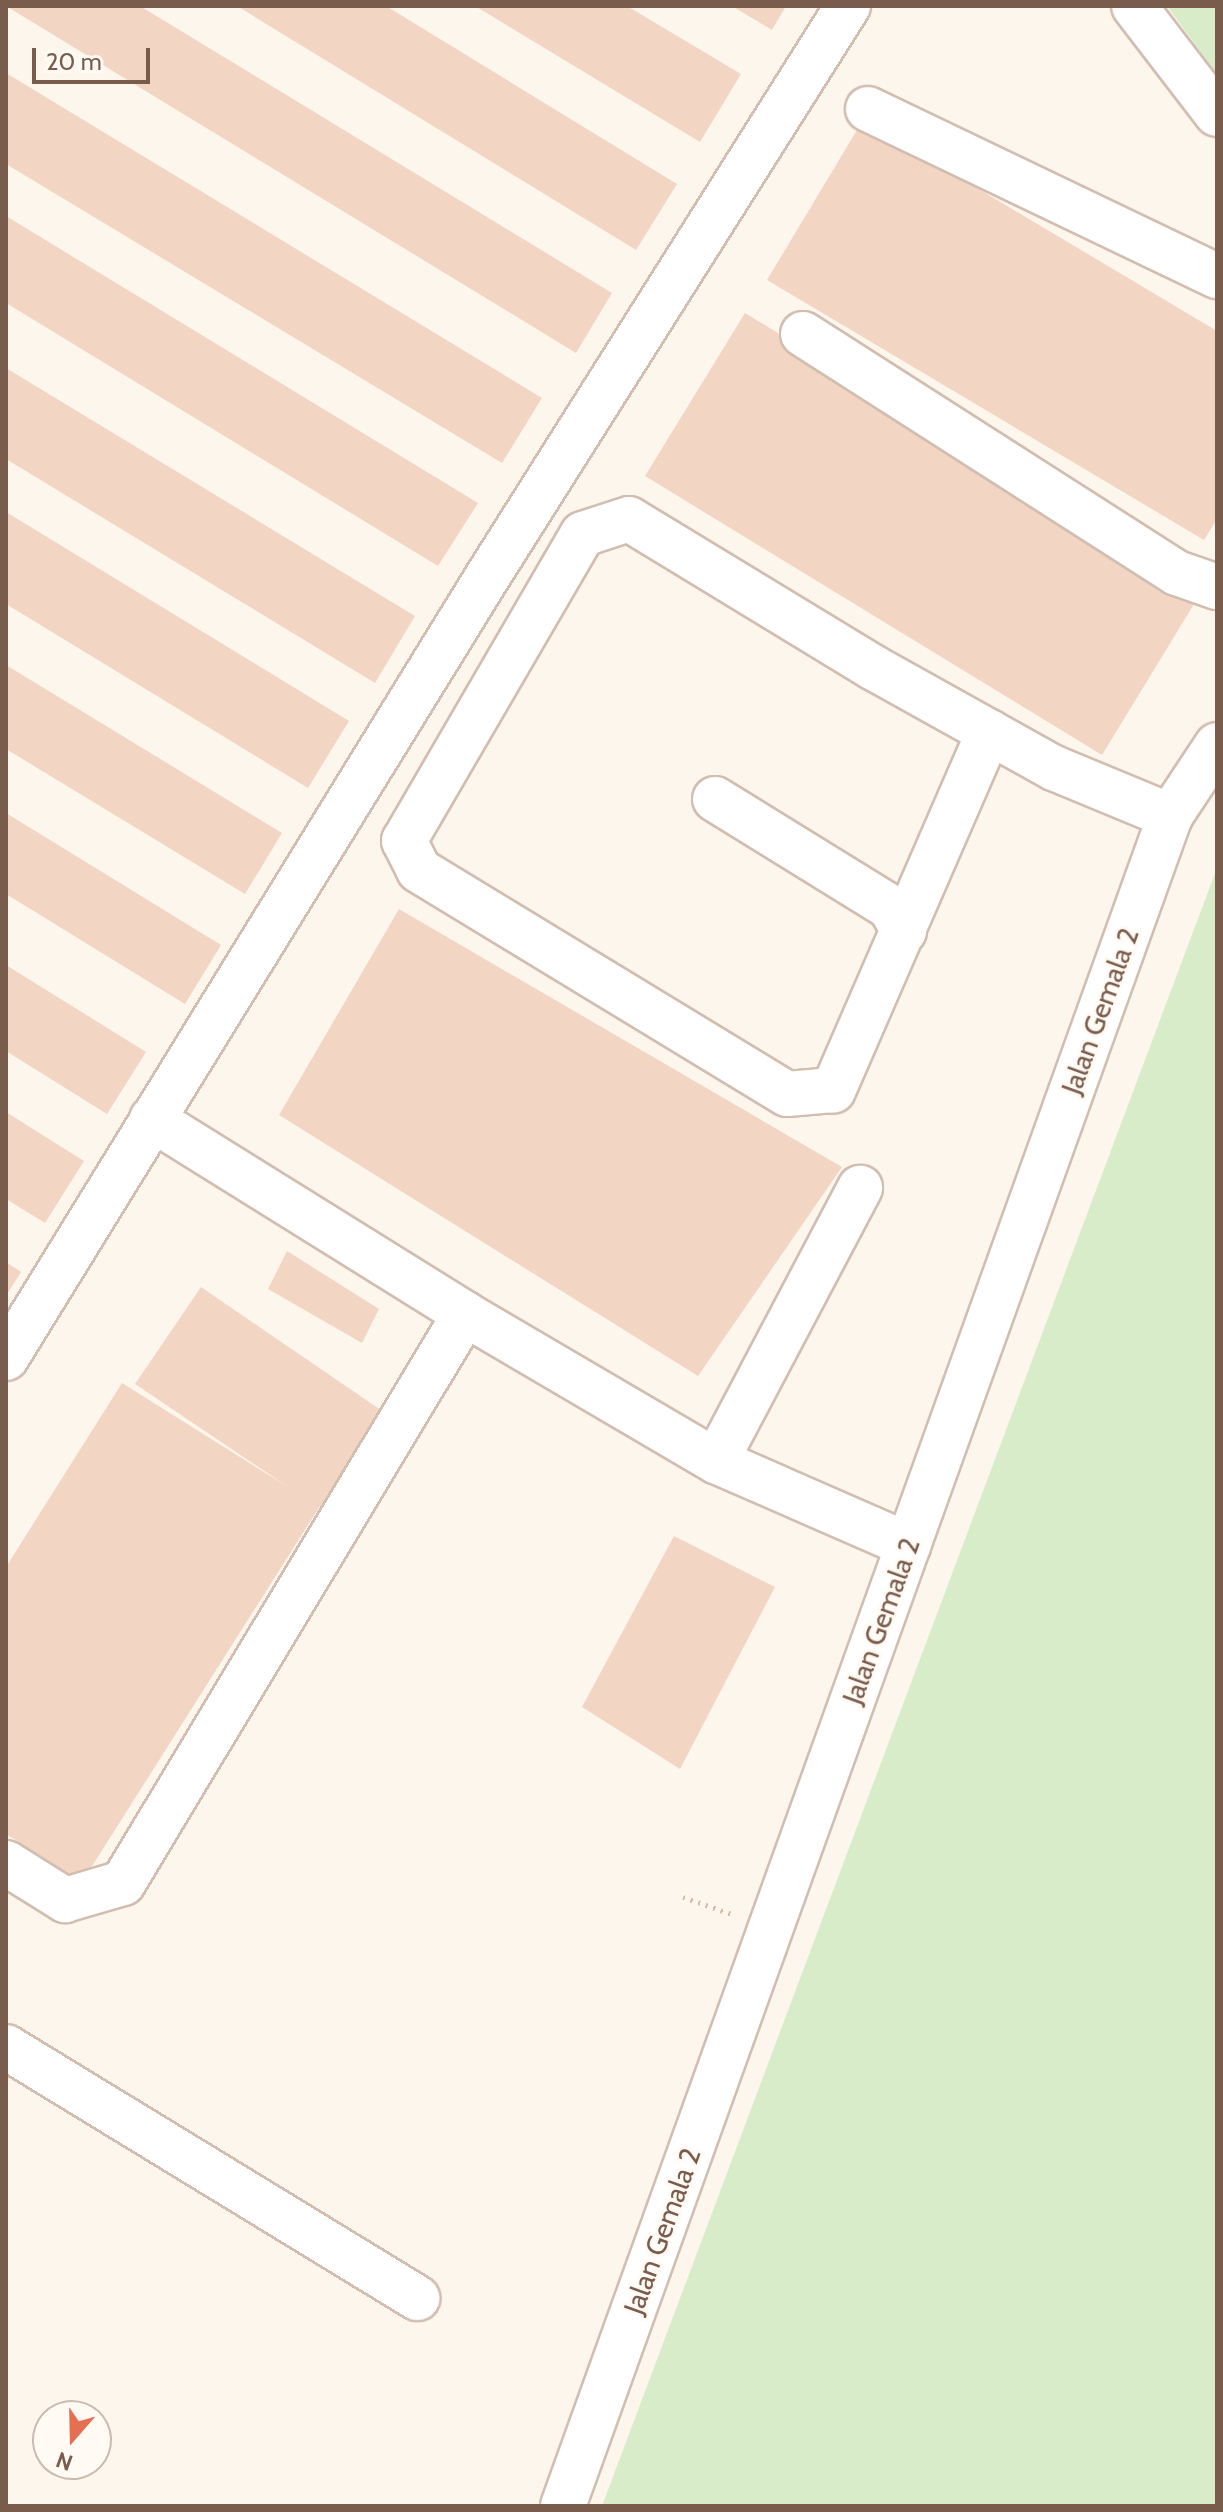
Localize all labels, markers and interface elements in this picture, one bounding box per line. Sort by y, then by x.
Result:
scale bar [36,32,154,82]
text: 20 m [46,47,102,76]
street label: Jalan Gemala 2 [1054,923,1146,1099]
street label: Jalan Gemala 2 [835,1533,927,1709]
street label: Jalan Gemala 2 [616,2143,708,2319]
north arrow [32,2400,112,2480]
text: N [52,2446,76,2476]

